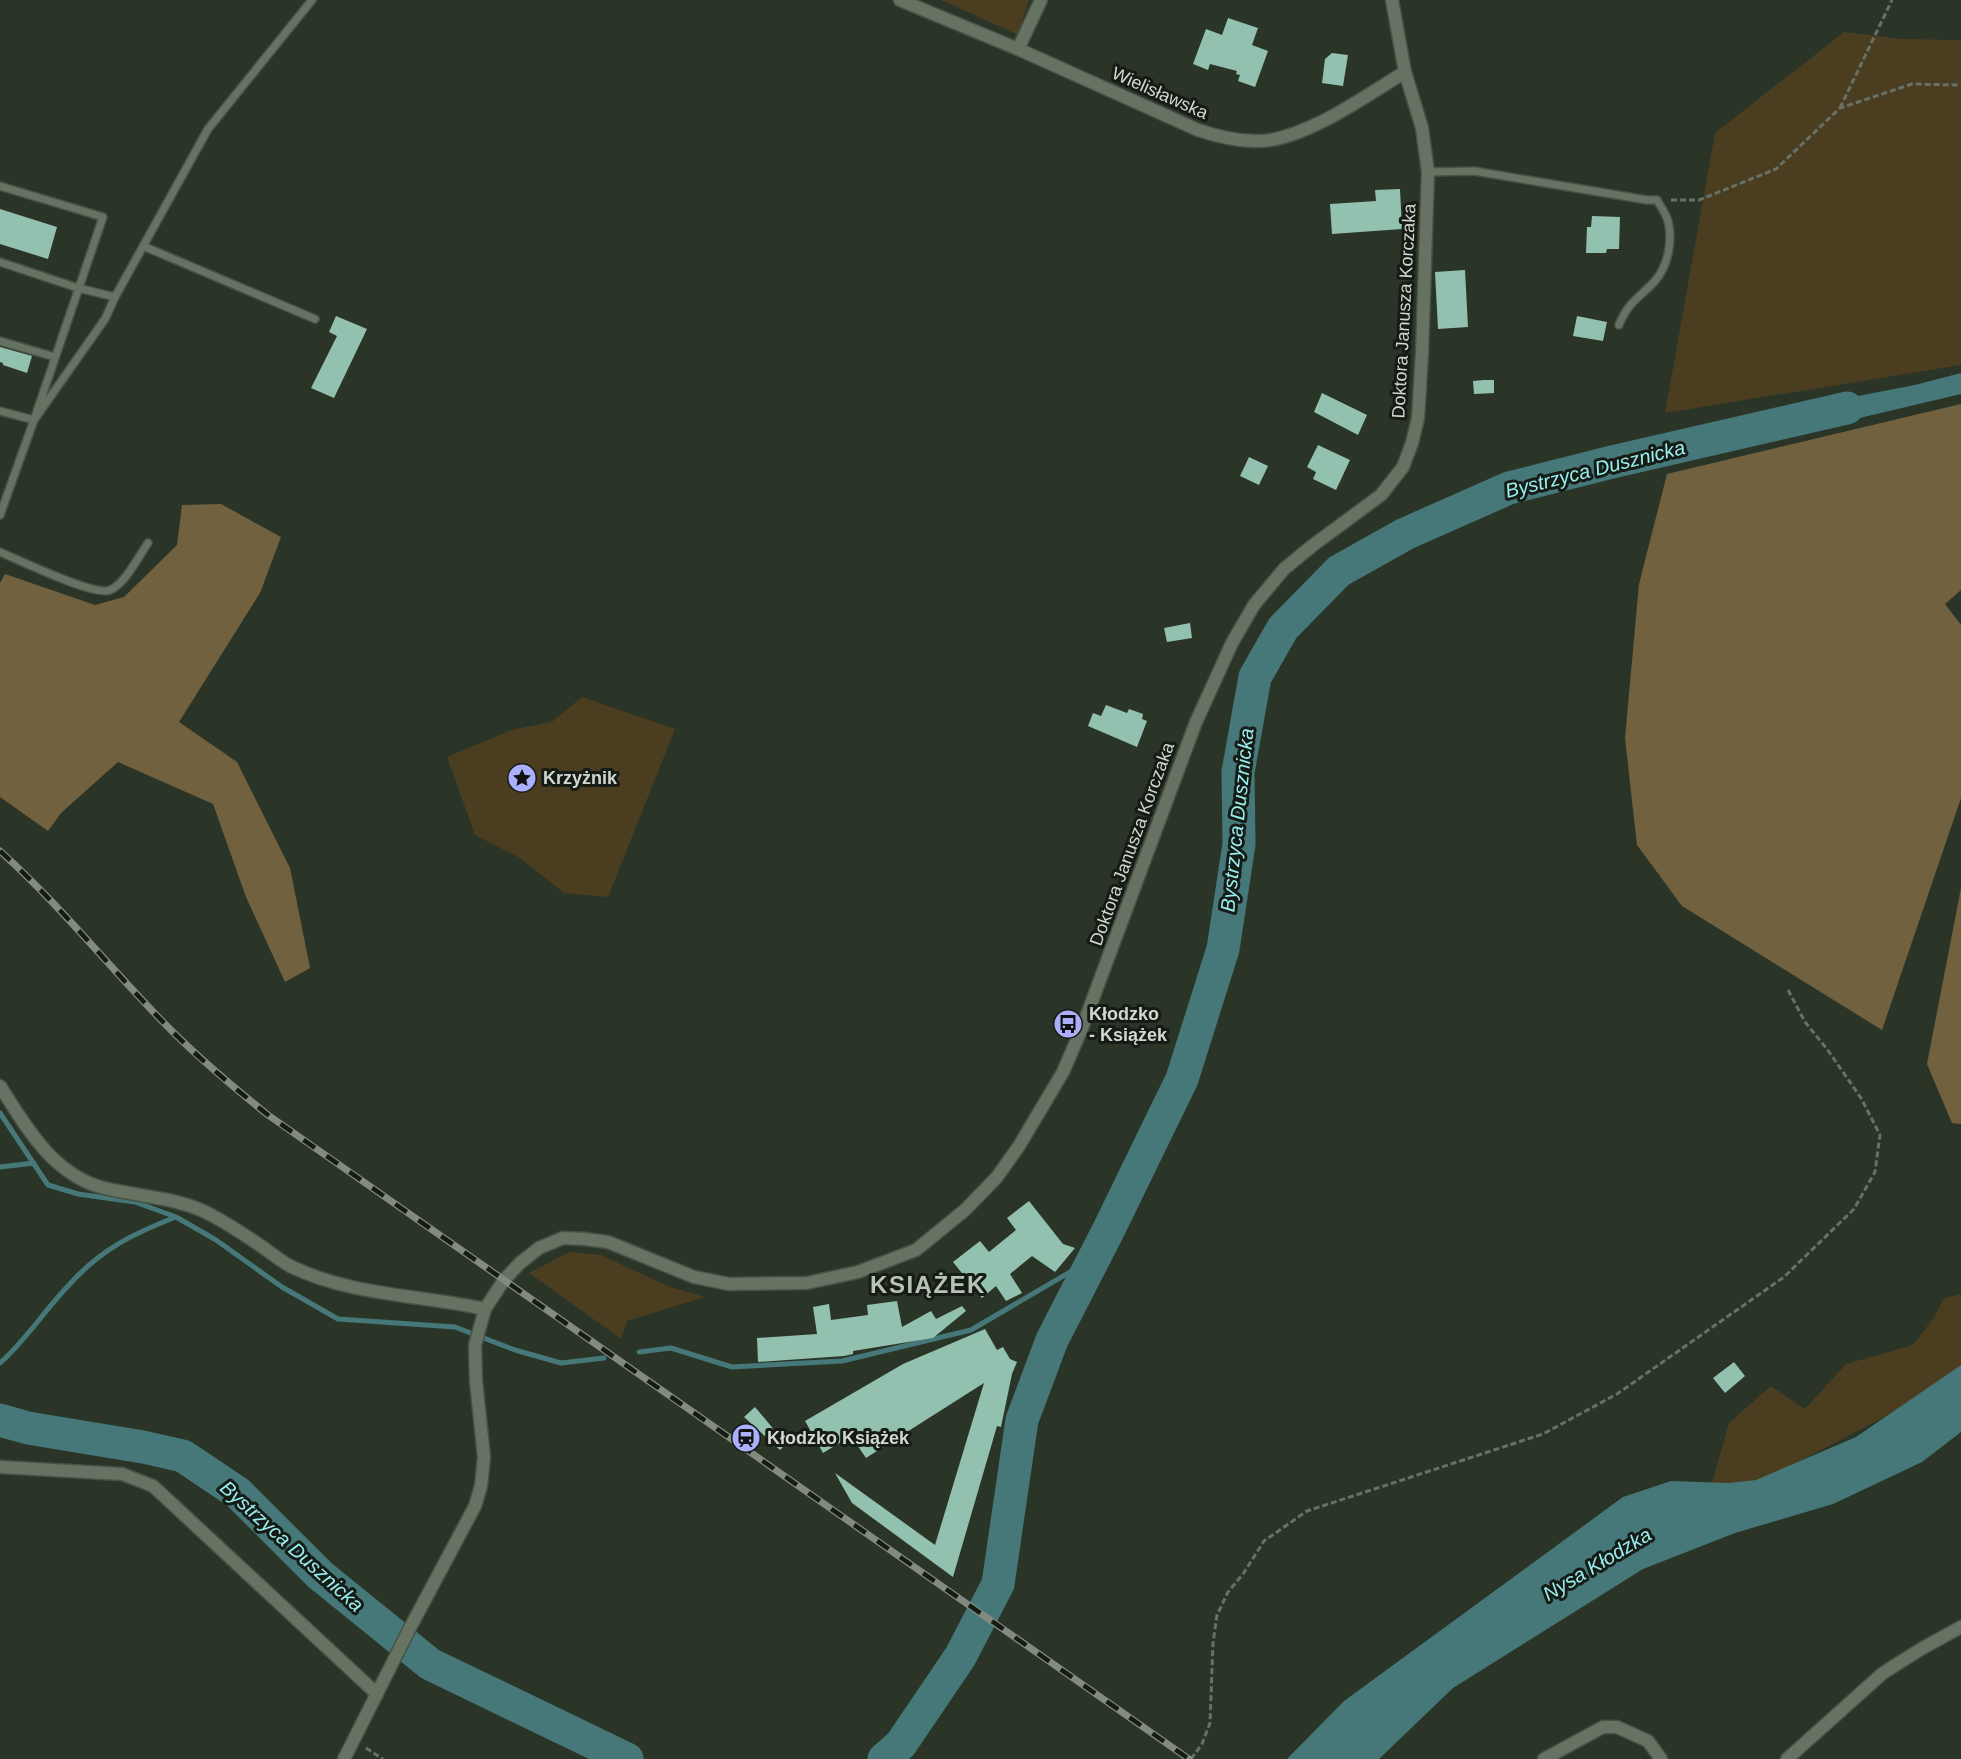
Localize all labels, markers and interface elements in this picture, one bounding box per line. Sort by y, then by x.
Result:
street label: Wielisławska [1109,63,1212,123]
street label: Doktora Janusza Korczaka [1388,202,1420,419]
water label: Bystrzyca Dusznicka [1503,436,1687,502]
water label: Bystrzyca Dusznicka [1216,727,1258,913]
street label: Doktora Janusza Korczaka [1086,739,1179,948]
place icon: Krzyżnik [506,762,538,794]
place label: Krzyżnik [543,768,618,788]
place label: Kłodzko - Książek [1089,1004,1168,1045]
bus stop icon: Kłodzko - Książek [1052,1008,1084,1040]
district label: KSIĄŻEK [870,1271,986,1298]
station icon: Kłodzko Książek [730,1422,762,1454]
place label: Kłodzko Książek [767,1428,910,1448]
water label: Bystrzyca Dusznicka [216,1476,368,1616]
water label: Nysa Kłodzka [1539,1523,1655,1605]

